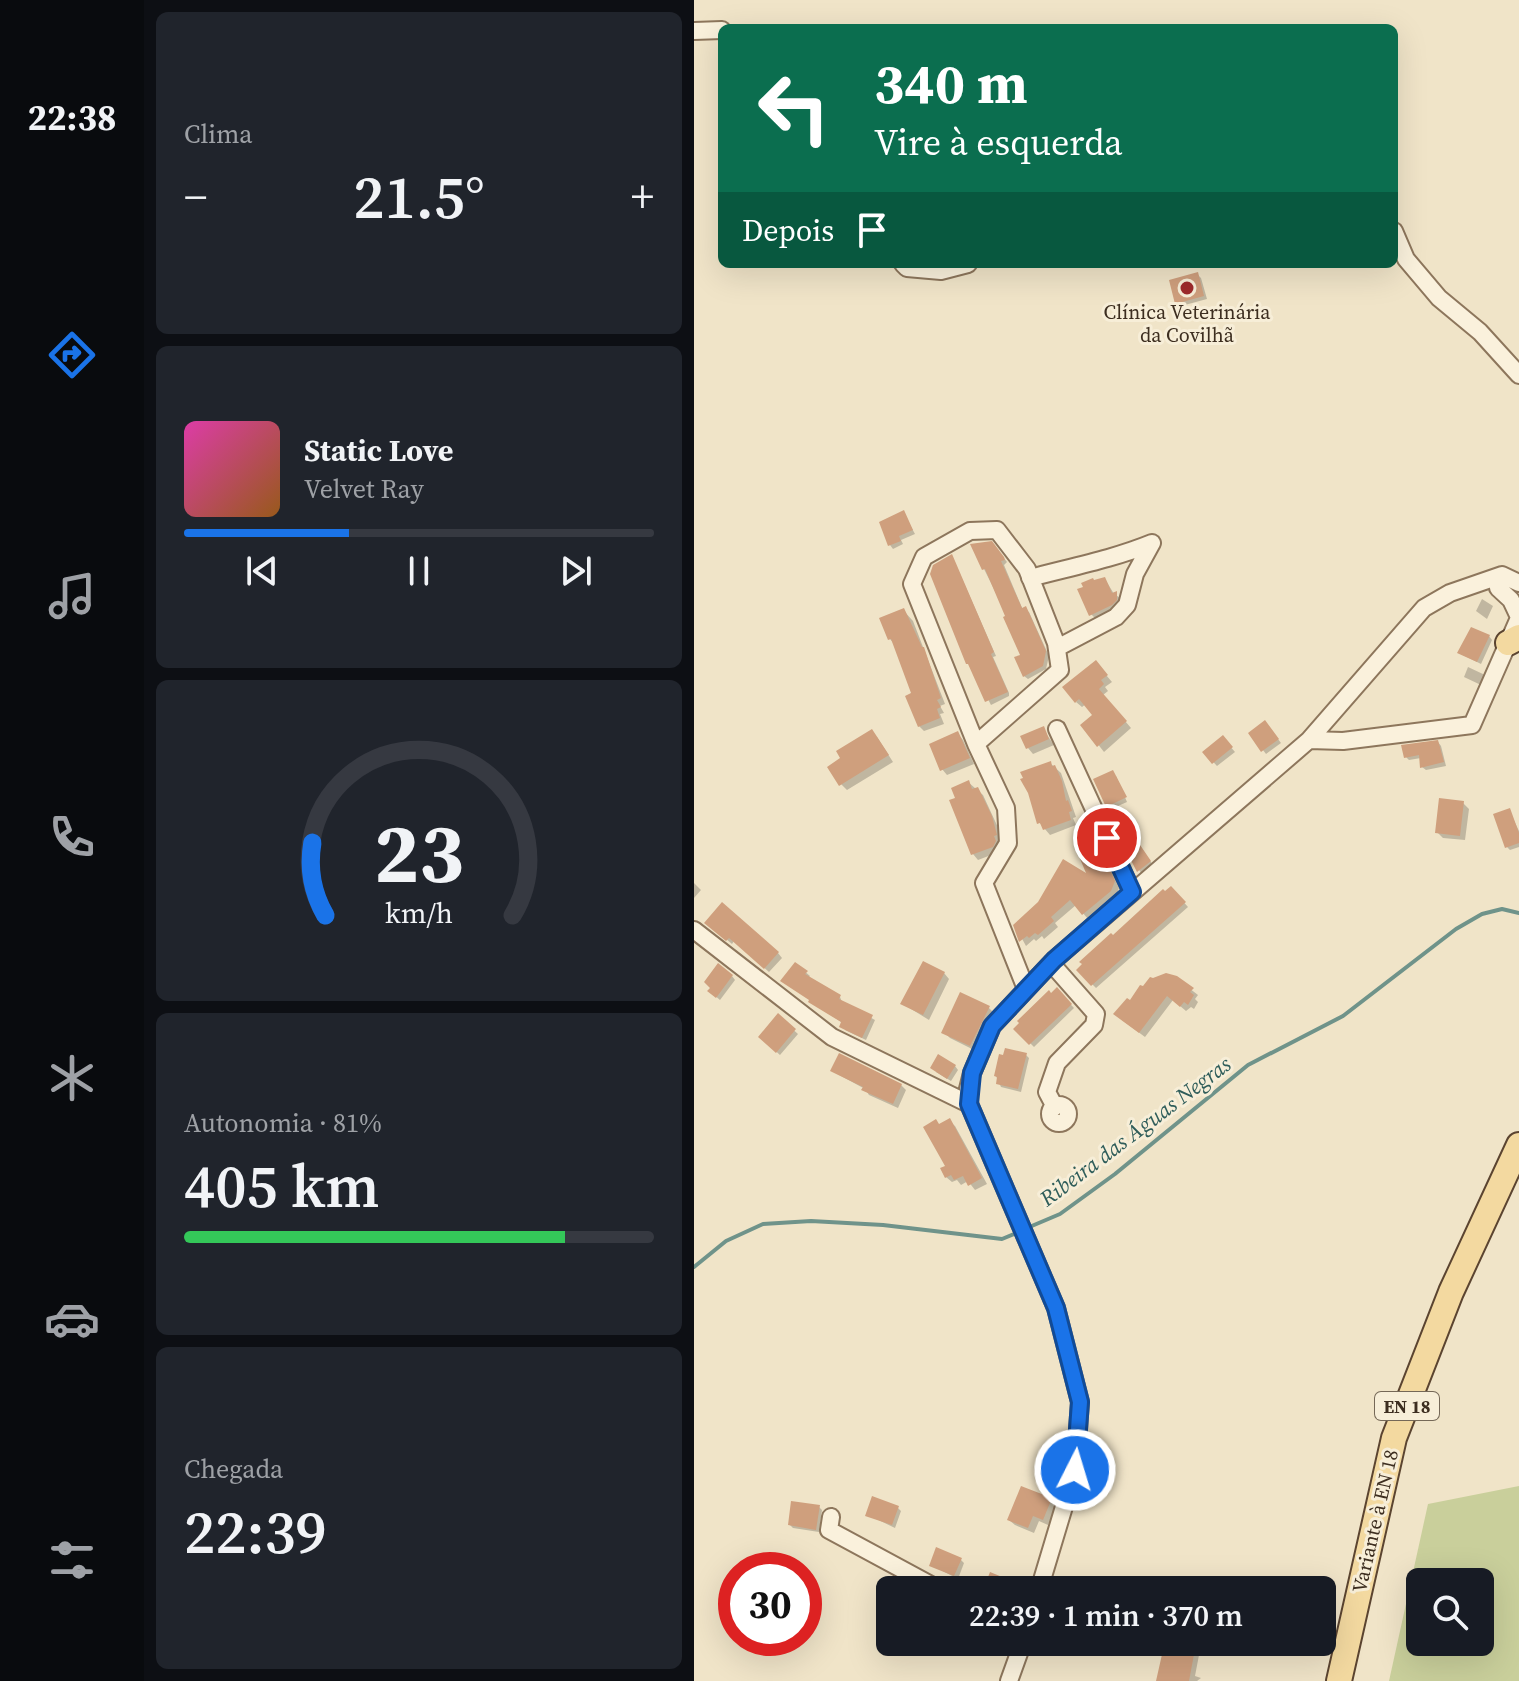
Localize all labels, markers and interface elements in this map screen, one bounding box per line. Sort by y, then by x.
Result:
text: 340 m [874,45,1028,122]
icon: left [742,56,846,160]
text: 22:38 [28,93,116,142]
text: Clima [184,116,253,152]
text: Vire à esquerda [874,118,1123,167]
text: 21.5° [353,156,485,238]
text: − [184,166,207,227]
text: + [631,166,654,227]
icon: arrive [850,208,894,252]
text: Depois [742,210,834,251]
marker: Clínica Veterinária da Covilhã [1178,279,1196,297]
place label: Clínica Veterinária da Covilhã [1104,298,1271,349]
icon: directions [44,327,100,383]
text: Static Love [304,430,453,471]
text: Velvet Ray [304,471,424,507]
icon: previous [240,549,284,593]
icon: pause [397,549,441,593]
icon: next [554,549,598,593]
icon: music [44,568,100,624]
text: 23 [374,796,464,910]
pin [1073,804,1141,872]
icon: phone [44,809,100,865]
icon: arrive [1085,816,1129,860]
text: km/h [385,894,453,934]
water label: Ribeira das Águas Negras [1032,1049,1237,1214]
icon: climate [44,1050,100,1106]
text: Autonomia · 81% [184,1105,382,1141]
text: 405 km [184,1145,380,1227]
icon: car [44,1291,100,1347]
road number: EN 18 [1375,1392,1439,1420]
position arrow [1033,1428,1117,1512]
street label: Variante à EN 18 [1345,1447,1405,1595]
text: Chegada [184,1451,283,1487]
text: 22:39 [184,1491,327,1573]
icon: filters [44,1532,100,1588]
speed limit sign: 30 [718,1552,822,1656]
map controls [1406,1568,1494,1656]
button: search [1406,1568,1494,1656]
text: 22:39 · 1 min · 370 m [969,1595,1243,1636]

